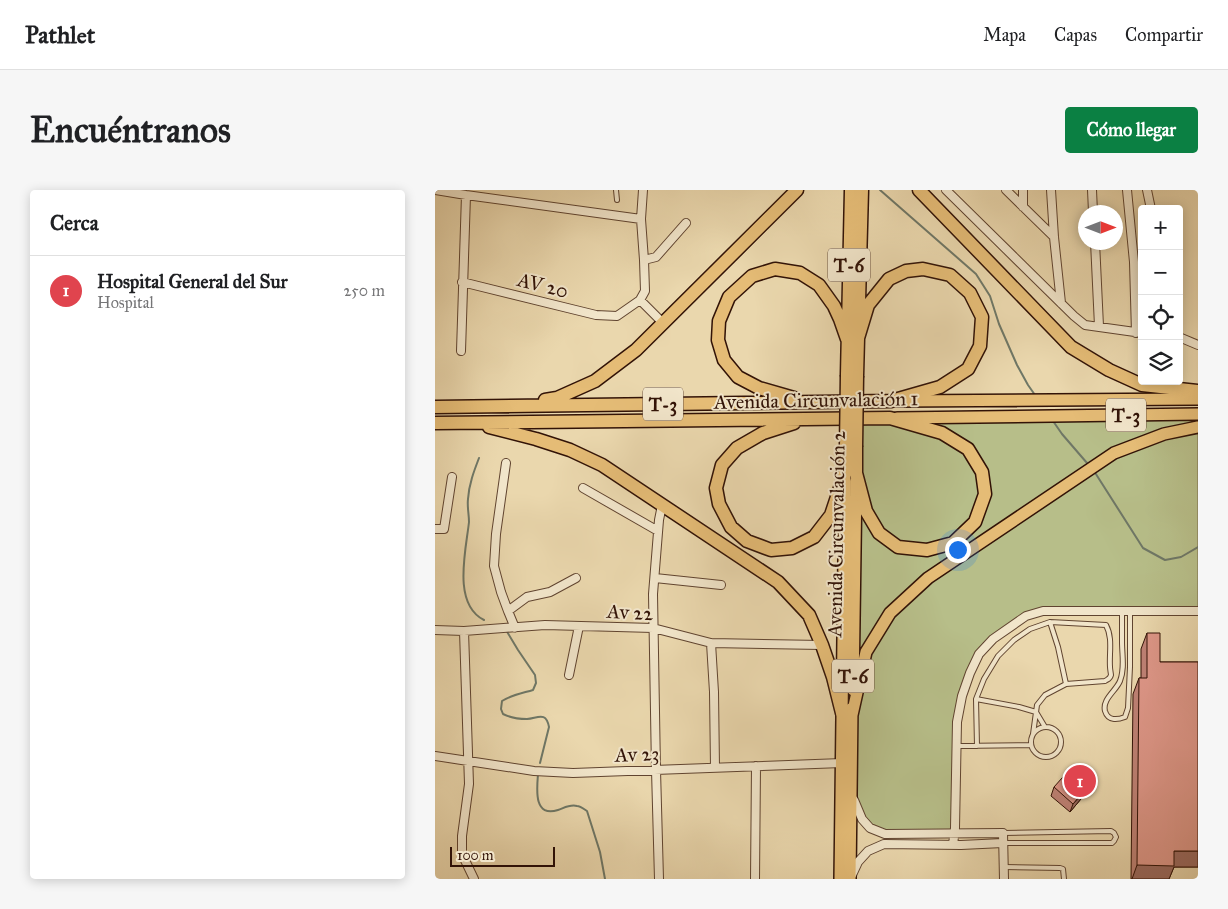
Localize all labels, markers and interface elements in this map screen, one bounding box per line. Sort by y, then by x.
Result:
text: Pathlet [25,20,95,50]
text: Mapa [983,24,1026,46]
text: Capas [1054,24,1097,46]
text: Compartir [1125,24,1203,46]
button: Cómo llegar [1065,107,1198,153]
text: Encuéntranos [30,109,231,152]
north arrow [1078,205,1123,250]
map controls [1138,205,1183,385]
button: + [1138,205,1183,250]
text: Cerca [50,210,99,236]
road number: T-6 [828,248,870,282]
button: − [1138,250,1183,295]
street label: AV 20 [514,267,571,303]
text: Hospital General del Sur [97,270,288,293]
text: 1 [63,281,69,300]
text: 250 m [344,281,385,300]
text: Hospital [97,293,154,312]
button: locate [1138,295,1183,340]
button: layers [1138,340,1183,385]
street label: Avenida Circunvalación 1 [713,386,919,414]
road number: T-3 [643,388,683,420]
road number: T-3 [1106,398,1146,432]
street label: Avenida Circunvalación 2 [822,430,850,638]
your location [945,537,971,563]
street label: Av 22 [605,599,654,625]
road number: T-6 [832,660,874,692]
street label: Av 23 [613,741,660,767]
pin: 1 [1064,762,1096,800]
scale bar [450,844,555,867]
text: 100 m [457,847,494,864]

